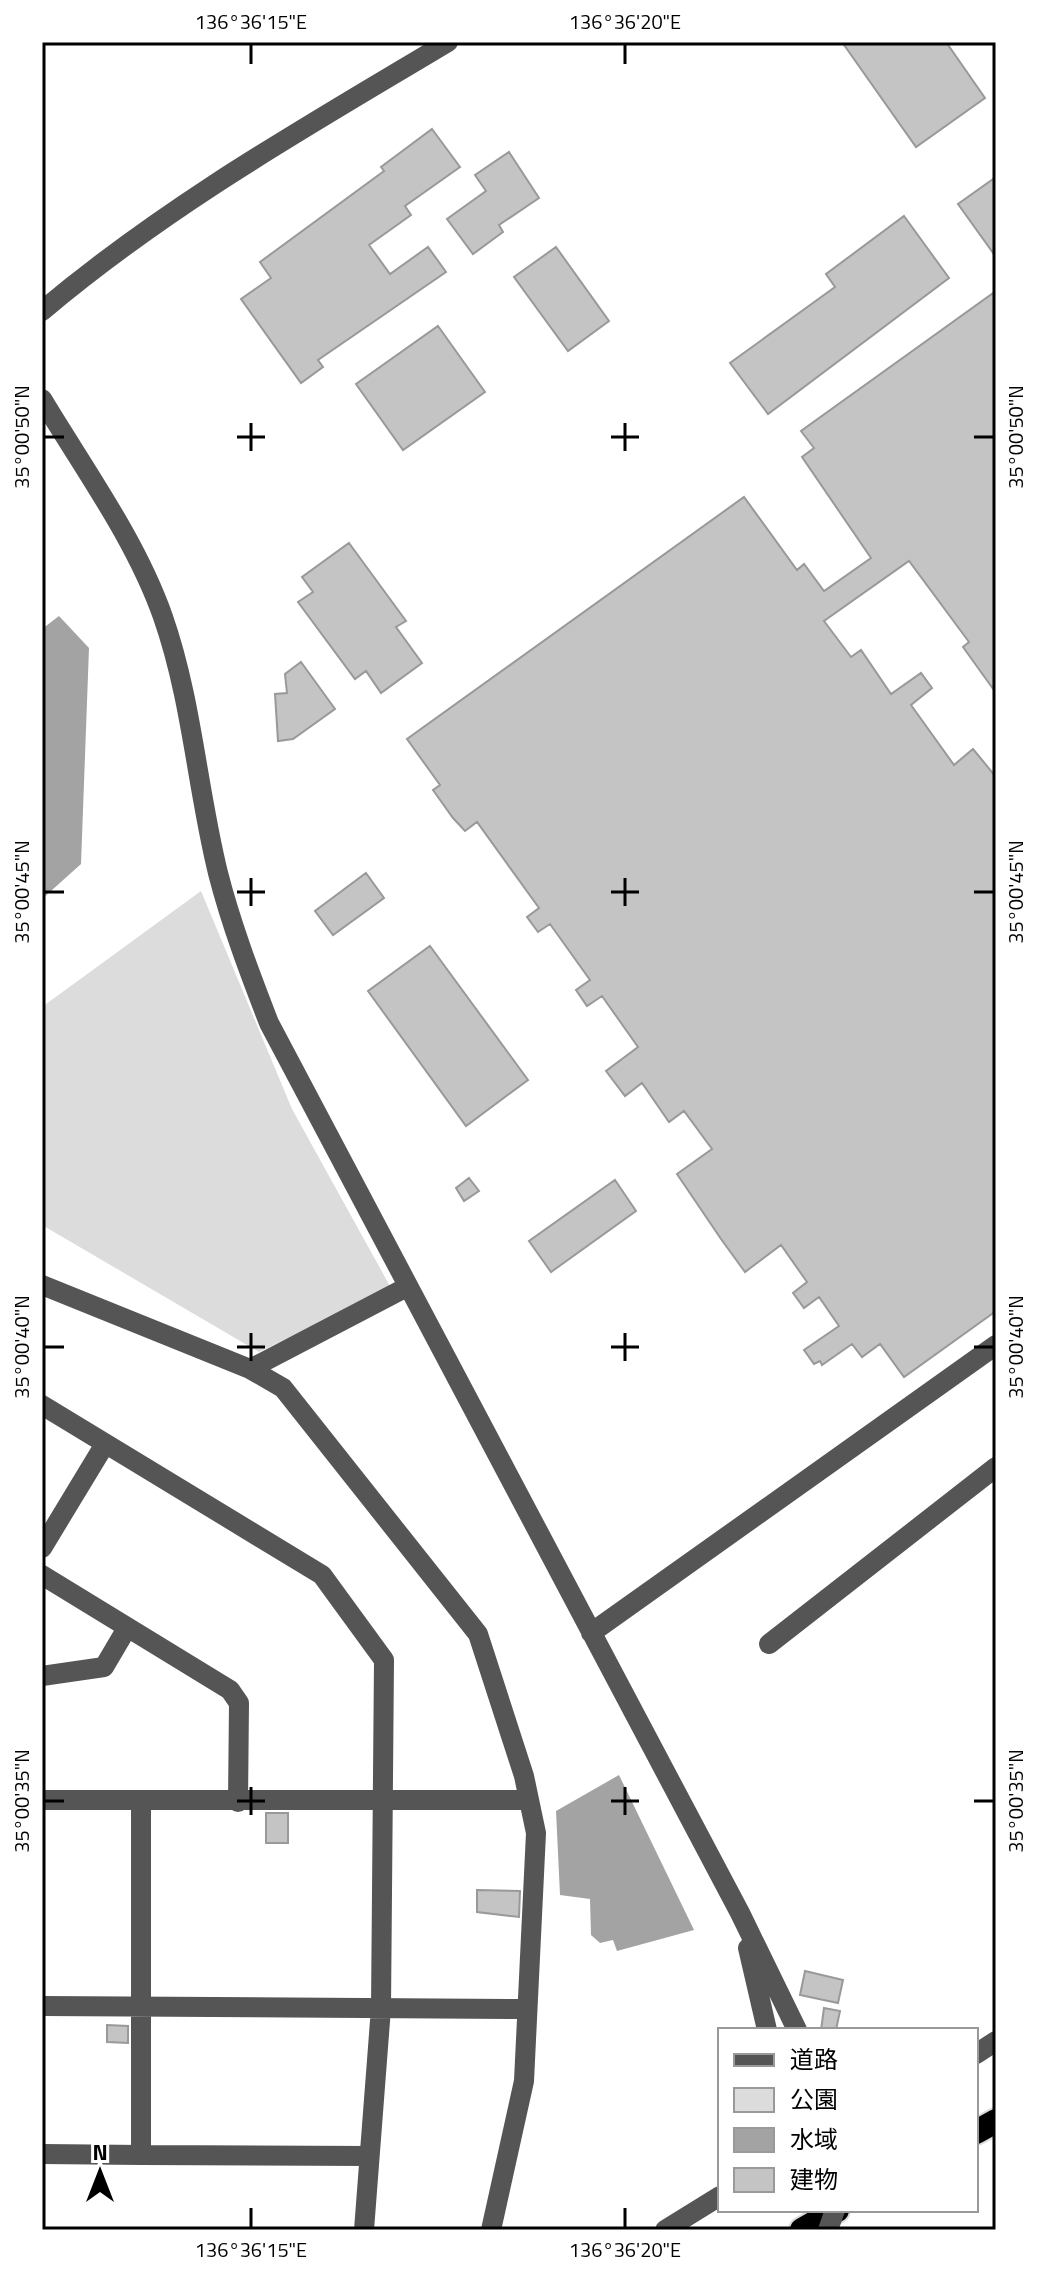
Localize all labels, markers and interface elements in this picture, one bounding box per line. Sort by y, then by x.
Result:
text: 136°36'15"E [195,6,307,37]
text: 136°36'20"E [569,6,681,37]
text: 35°00'50"N [6,385,37,489]
text: 35°00'50"N [1000,385,1031,489]
text: 35°00'45"N [6,840,37,944]
text: 35°00'45"N [1000,840,1031,944]
text: 35°00'40"N [6,1295,37,1399]
text: 35°00'40"N [1000,1295,1031,1399]
text: 35°00'35"N [6,1749,37,1853]
text: 35°00'35"N [1000,1749,1031,1853]
legend [718,2028,978,2212]
text: 道路 [790,2041,838,2077]
text: 公園 [790,2081,838,2117]
text: 水域 [790,2121,838,2157]
north arrow [60,2132,140,2212]
text: N [92,2135,108,2169]
text: 建物 [790,2161,838,2197]
text: 136°36'15"E [195,2234,307,2265]
text: 136°36'20"E [569,2234,681,2265]

